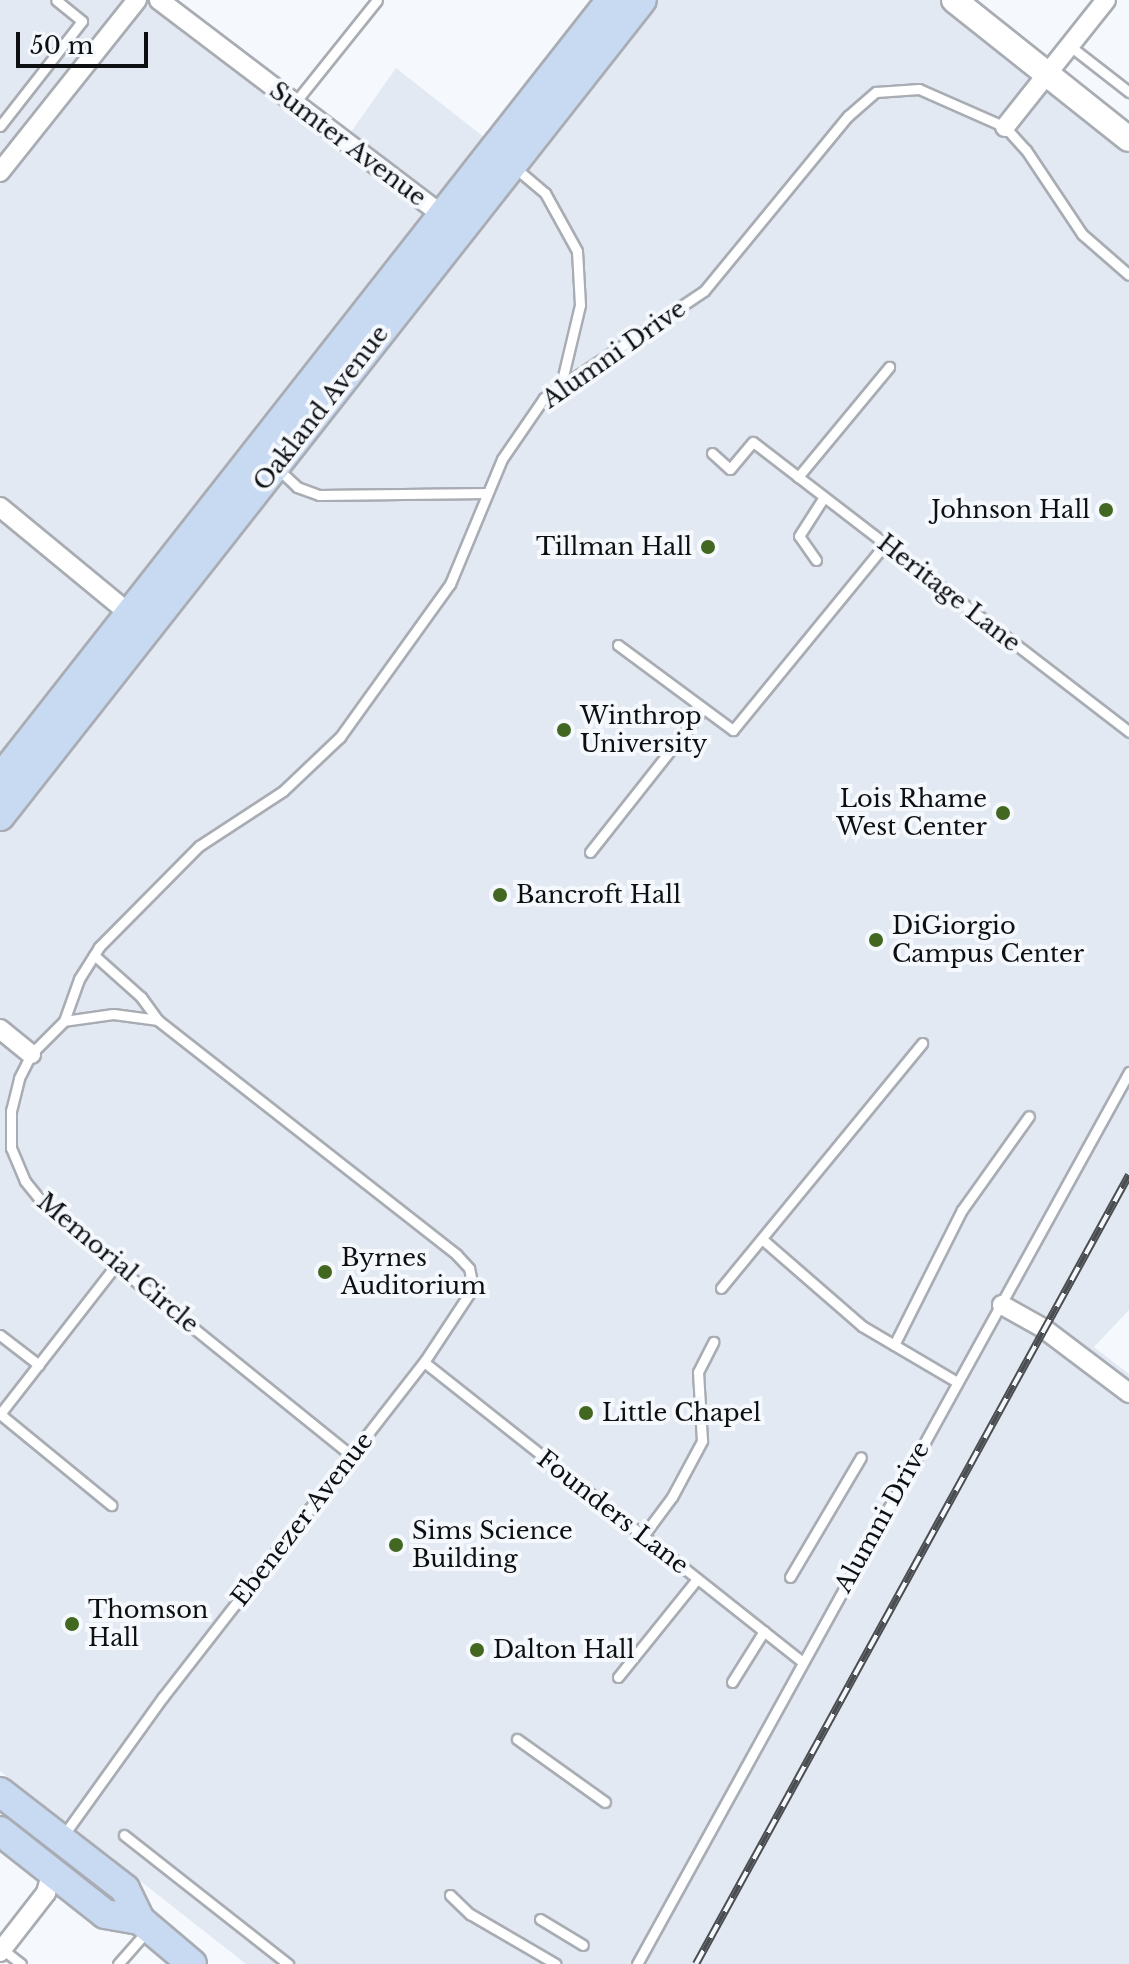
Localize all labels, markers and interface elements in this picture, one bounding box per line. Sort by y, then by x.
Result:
scale bar [20,16,152,66]
text: 50 m [30,31,93,60]
street label: Sumter Avenue [264,75,432,213]
street label: Alumni Drive [537,294,691,414]
street label: Oakland Avenue [247,319,395,497]
place label: Johnson Hall [931,496,1090,524]
marker: Johnson Hall [1097,501,1115,519]
street label: Heritage Lane [872,528,1026,658]
place label: Tillman Hall [536,533,692,561]
marker: Tillman Hall [699,538,717,556]
place label: Winthrop University [580,702,707,758]
marker: Winthrop University [555,721,573,739]
place label: Lois Rhame West Center [836,785,987,841]
marker: Lois Rhame West Center [994,804,1012,822]
place label: Bancroft Hall [516,881,681,909]
marker: Bancroft Hall [491,886,509,904]
place label: DiGiorgio Campus Center [892,912,1084,968]
marker: DiGiorgio Campus Center [867,931,885,949]
street label: Memorial Circle [32,1187,204,1339]
place label: Byrnes Auditorium [341,1244,486,1300]
marker: Byrnes Auditorium [316,1263,334,1281]
place label: Little Chapel [602,1399,761,1427]
marker: Little Chapel [577,1404,595,1422]
street label: Ebenezer Avenue [225,1426,379,1612]
street label: Alumni Drive [829,1436,935,1598]
street label: Founders Lane [532,1444,694,1580]
place label: Sims Science Building [412,1517,573,1573]
marker: Sims Science Building [387,1536,405,1554]
place label: Thomson Hall [88,1596,208,1652]
marker: Thomson Hall [63,1615,81,1633]
place label: Dalton Hall [493,1636,634,1664]
marker: Dalton Hall [468,1641,486,1659]

